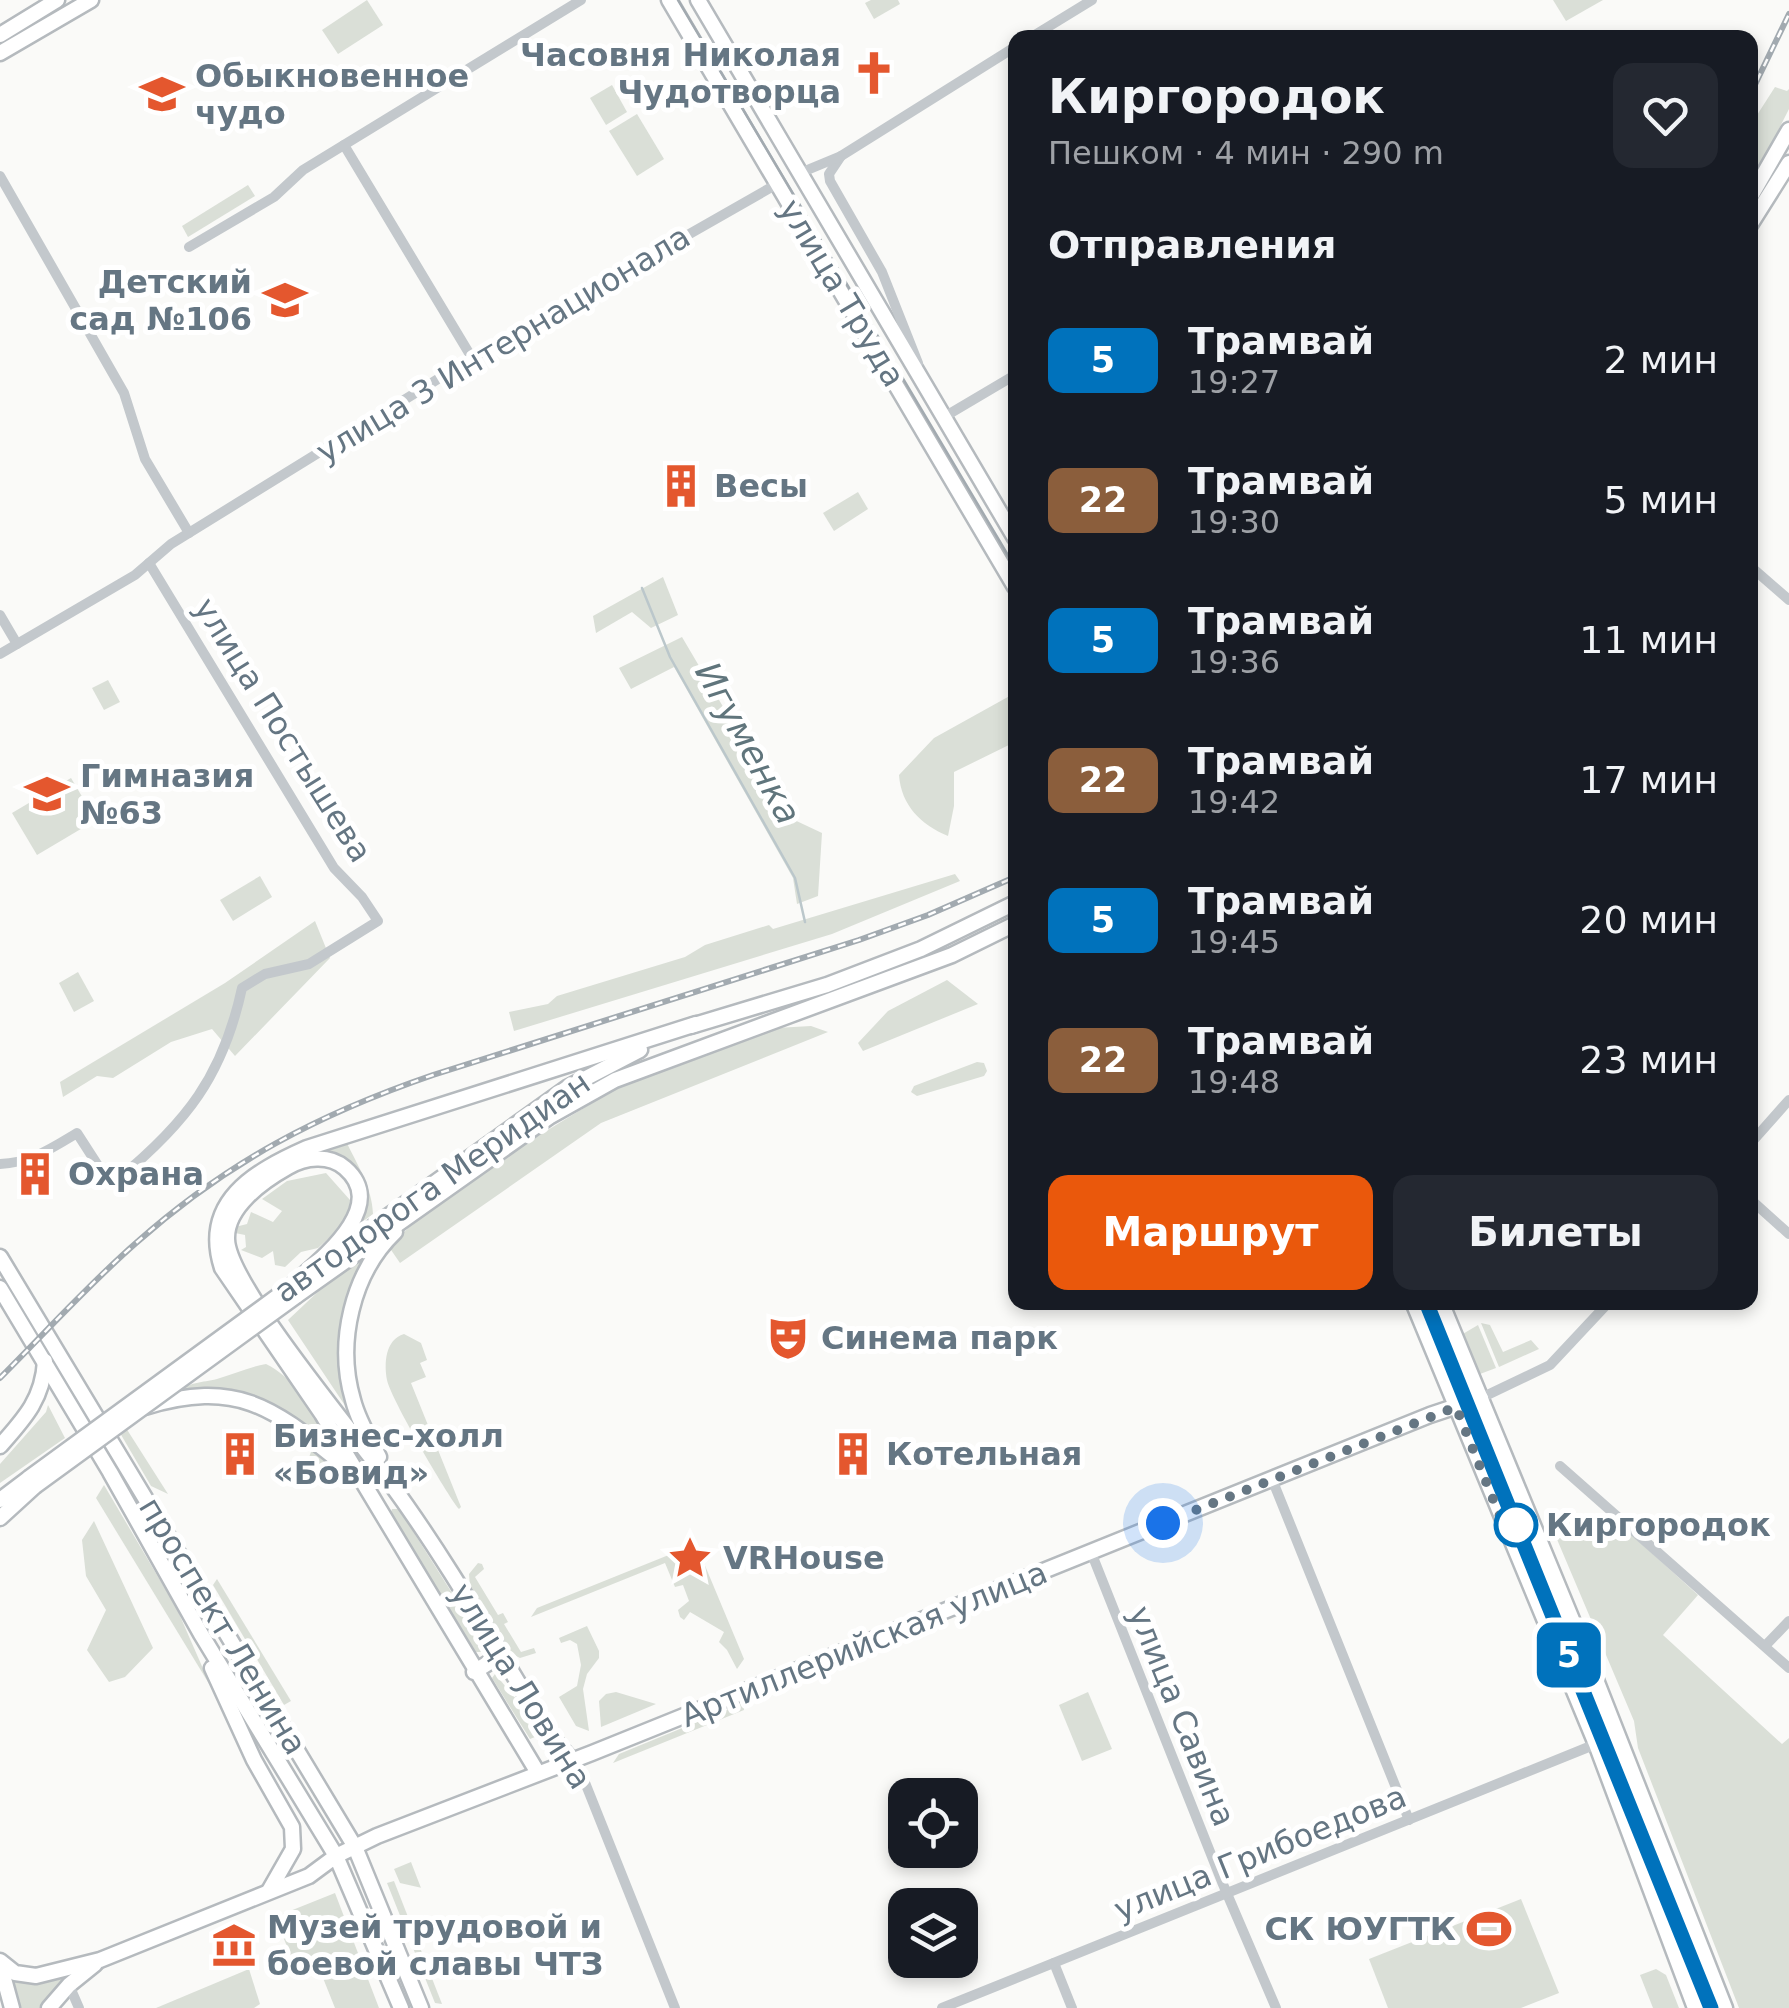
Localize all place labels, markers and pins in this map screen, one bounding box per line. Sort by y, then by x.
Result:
place label: Часовня Николая Чудотворца [520,36,841,111]
church icon: Часовня Николая Чудотворца [850,49,898,97]
place label: Обыкновенное чудо [195,57,469,132]
school or university icon: Обыкновенное чудо [138,70,186,118]
place label: Детский сад №106 [69,263,252,338]
school or university icon: Детский сад №106 [261,276,309,324]
building icon: Весы [657,462,705,510]
place label: Весы [714,467,808,505]
place label: Гимназия №63 [80,757,254,832]
school or university icon: Гимназия №63 [23,770,71,818]
building icon: Охрана [11,1150,59,1198]
place label: Охрана [68,1155,204,1193]
theatre icon: Синема парк [764,1314,812,1362]
place label: Синема парк [821,1319,1058,1357]
place label: Бизнес-холл «Бовид» [273,1417,504,1492]
building icon: Бизнес-холл «Бовид» [216,1430,264,1478]
building icon: Котельная [829,1430,877,1478]
place label: Котельная [886,1435,1082,1473]
marker: Киргородок [1495,1504,1537,1546]
place label: Киргородок [1546,1506,1771,1544]
place icon: VRHouse [666,1534,714,1582]
place label: VRHouse [723,1539,885,1577]
sports icon: СК ЮУГТК [1465,1905,1513,1953]
place label: Музей трудовой и боевой славы ЧТЗ [267,1908,604,1983]
place label: СК ЮУГТК [1265,1910,1456,1948]
museum icon: Музей трудовой и боевой славы ЧТЗ [210,1921,258,1969]

